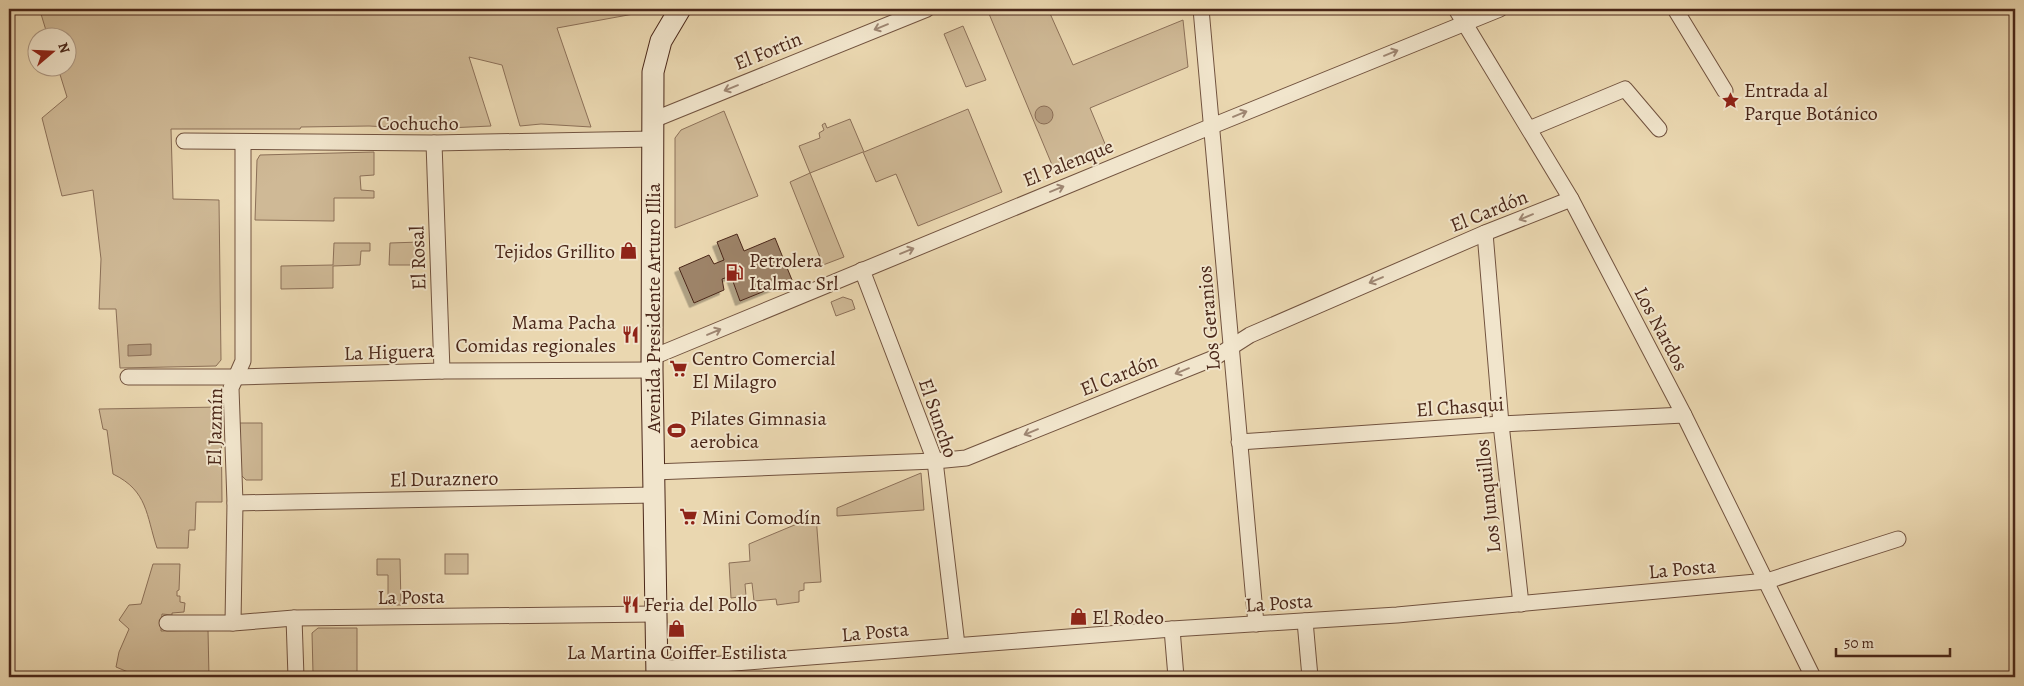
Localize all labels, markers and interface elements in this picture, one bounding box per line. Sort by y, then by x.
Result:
one-way arrow [874,23,889,32]
street label: El Fortin [730,25,806,77]
north arrow [28,28,78,78]
text: N [53,40,74,56]
one-way arrow [1383,48,1398,57]
place label: Entrada al Parque Botánico [1744,77,1878,127]
one-way arrow [724,84,739,93]
place icon: Entrada al Parque Botánico [1720,91,1740,111]
one-way arrow [1232,109,1247,118]
street label: Cochucho [377,110,459,137]
street label: El Palenque [1019,133,1117,193]
street label: Avenida Presidente Arturo Illia [640,182,667,434]
street label: El Cardón [1446,183,1532,239]
one-way arrow [1049,184,1064,194]
one-way arrow [1519,213,1534,222]
street label: El Rosal [403,225,433,291]
place label: Tejidos Grillito [495,238,615,265]
shop icon: Tejidos Grillito [619,241,639,261]
one-way arrow [899,246,914,256]
place label: Petrolera Italmac Srl [749,247,838,297]
fuel station icon: Petrolera Italmac Srl [725,262,745,282]
street label: Los Geranios [1191,264,1227,372]
one-way arrow [1369,276,1384,286]
street label: Los Nardos [1628,282,1694,376]
place label: Mama Pacha Comidas regionales [456,309,617,359]
restaurant icon: Mama Pacha Comidas regionales [620,324,640,344]
one-way arrow [706,327,721,336]
street label: La Higuera [343,337,435,367]
place label: Centro Comercial El Milagro [692,345,836,395]
street label: El Cardón [1076,347,1162,403]
supermarket icon: Centro Comercial El Milagro [668,359,688,379]
one-way arrow [1175,367,1190,377]
street label: El Suncho [912,375,964,461]
street label: El Jazmín [201,388,229,466]
street label: El Chasqui [1415,390,1505,424]
place label: Pilates Gimnasia aerobica [690,405,827,455]
sports icon: Pilates Gimnasia aerobica [666,420,686,440]
one-way arrow [1024,428,1039,437]
street label: Los Junquillos [1469,438,1507,554]
street label: El Duraznero [389,465,499,493]
place label: Mini Comodín [702,504,821,531]
supermarket icon: Mini Comodín [678,507,698,527]
street label: La Posta [1647,553,1717,585]
street label: La Posta [377,583,446,611]
street label: La Posta [1244,587,1314,619]
place label: Feria del Pollo [644,591,757,618]
restaurant icon: Feria del Pollo [620,594,640,614]
place label: El Rodeo [1092,604,1164,631]
shop icon: El Rodeo [1068,607,1088,627]
street label: La Posta [840,616,910,648]
shop icon: La Martina Coiffer Estilista [667,618,687,638]
scale bar [1836,626,1950,658]
text: 50 m [1844,633,1874,653]
place label: La Martina Coiffer Estilista [567,639,788,666]

